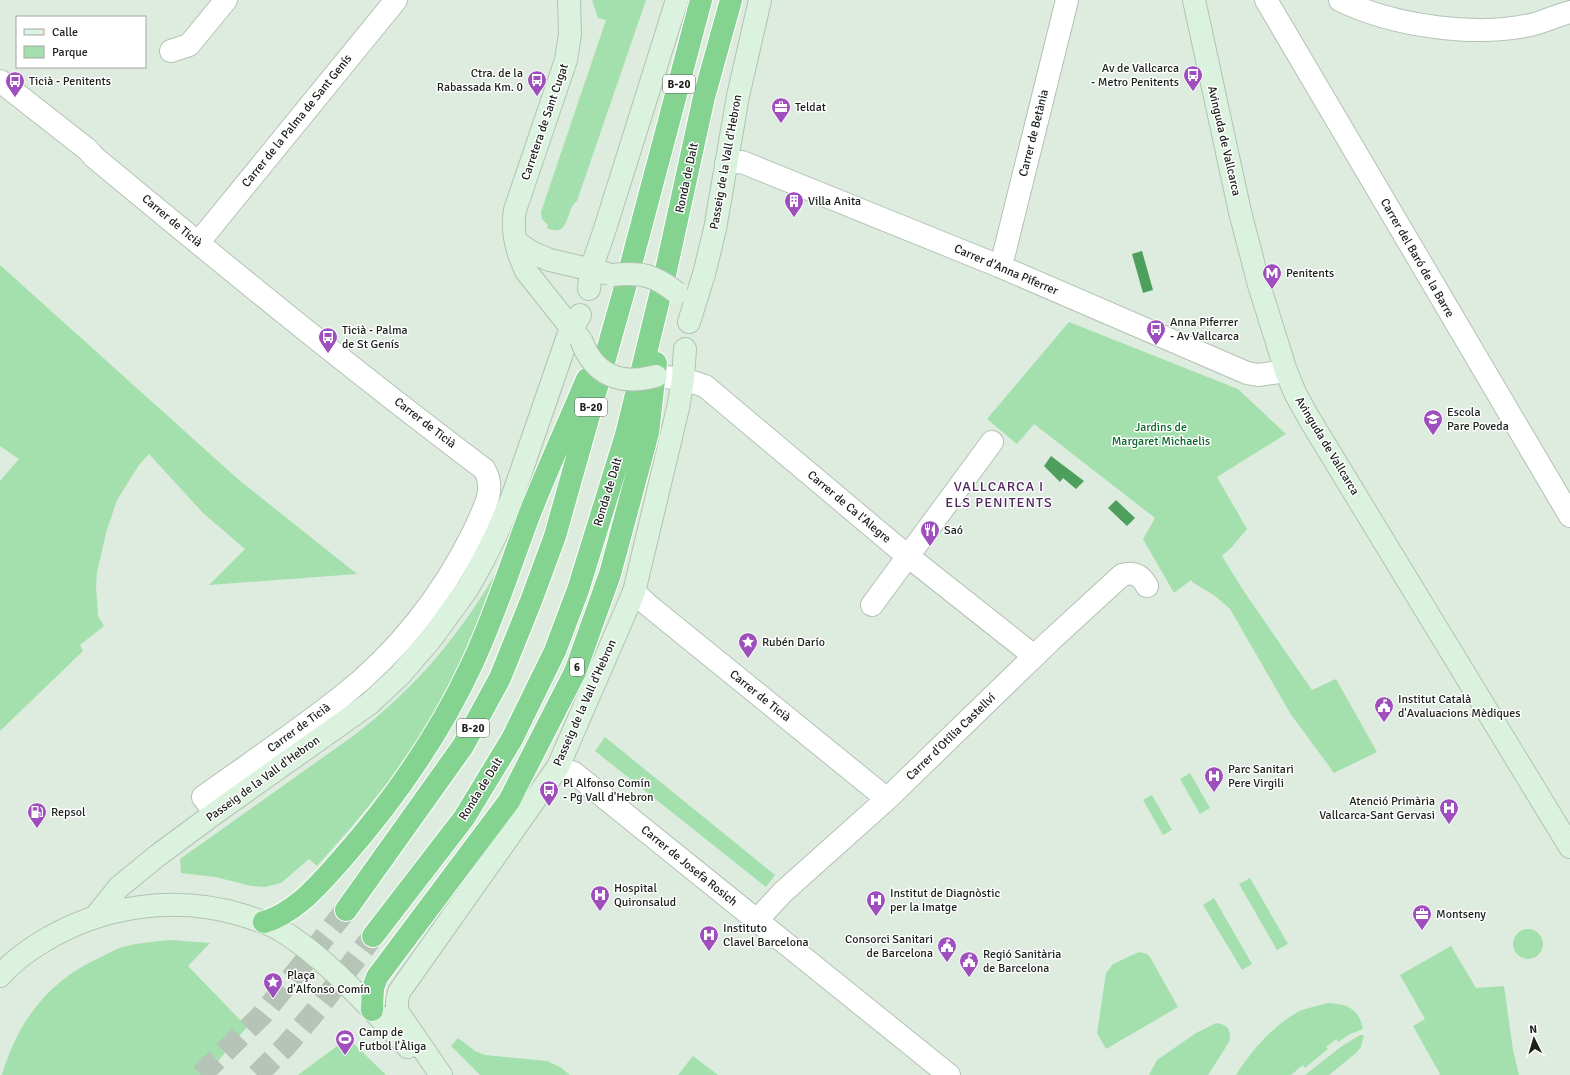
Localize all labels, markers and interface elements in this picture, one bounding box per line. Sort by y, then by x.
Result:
legend [16,16,146,68]
text: Calle [52,25,78,40]
text: Parque [52,45,88,60]
street label: Carrer de la Palma de Sant Genís [239,52,355,190]
place label: Av de Vallcarca - Metro Penitents [1091,61,1179,90]
street label: Carretera de Sant Cugat [518,62,572,182]
bus stop icon: Av de Vallcarca - Metro Penitents [1182,64,1204,92]
place label: Ctra. de la Rabassada Km. 0 [437,66,523,95]
bus stop icon: Ctra. de la Rabassada Km. 0 [526,69,548,97]
bus stop icon: Ticià - Penitents [4,70,26,98]
place label: Ticià - Penitents [29,74,111,89]
road number: B-20 [663,75,695,93]
street label: Avinguda de Vallcarca [1204,85,1244,197]
street label: Carrer de Betània [1016,88,1052,178]
street label: Passeig de la Vall d'Hebron [707,93,745,231]
office icon: Teldat [770,96,792,124]
place label: Teldat [795,100,826,115]
street label: Ronda de Dalt [672,142,702,214]
building icon: Villa Anita [783,190,805,218]
street label: Carrer de Ticià [139,191,205,251]
place label: Villa Anita [808,194,861,209]
street label: Carrer del Baró de la Barre [1377,196,1457,320]
street label: Carrer d'Anna Piferrer [952,241,1061,299]
metro station icon: Penitents [1261,262,1283,290]
place label: Penitents [1286,266,1334,281]
place label: Anna Piferrer - Av Vallcarca [1170,315,1239,344]
bus stop icon: Anna Piferrer - Av Vallcarca [1145,318,1167,346]
place label: Ticià - Palma de St Genís [342,323,408,352]
bus stop icon: Ticià - Palma de St Genís [317,326,339,354]
street label: Carrer de Ticià [391,394,459,452]
street label: Avinguda de Vallcarca [1292,394,1362,498]
road number: B-20 [575,398,607,416]
place label: Escola Pare Poveda [1447,405,1509,434]
school or university icon: Escola Pare Poveda [1422,408,1444,436]
park label: Jardins de Margaret Michaelis [1112,420,1210,449]
street label: Ronda de Dalt [590,456,626,528]
street label: Carrer de Ca l'Alegre [804,468,894,546]
district label: VALLCARCA I ELS PENITENTS [945,478,1053,511]
restaurant icon: Saó [919,519,941,547]
place label: Saó [944,523,963,538]
place icon: Rubén Darío [737,631,759,659]
place label: Rubén Darío [762,635,825,650]
street label: Passeig de la Vall d'Hebron [550,637,620,769]
road number: 6 [570,658,584,676]
street label: Carrer de Ticià [726,667,794,725]
street label: Carrer d'Otília Castellví [903,690,999,784]
place label: Institut Català d'Avaluacions Mèdiques [1398,692,1521,721]
public building icon: Institut Català d'Avaluacions Mèdiques [1373,695,1395,723]
street label: Carrer de Ticià [265,700,333,756]
road number: B-20 [457,719,489,737]
street label: Passeig de la Vall d'Hebron [203,733,323,825]
street label: Ronda de Dalt [456,755,506,823]
place label: Parc Sanitari Pere Virgili [1228,762,1294,791]
hospital icon: Parc Sanitari Pere Virgili [1203,765,1225,793]
place label: Pl Alfonso Comín - Pg Vall d'Hebron [563,776,654,805]
bus stop icon: Pl Alfonso Comín - Pg Vall d'Hebron [538,779,560,807]
place label: Atenció Primària Vallcarca-Sant Gervasi [1319,794,1435,823]
hospital icon: Atenció Primària Vallcarca-Sant Gervasi [1438,797,1460,825]
fuel station icon: Repsol [26,801,48,829]
place label: Repsol [51,805,86,820]
street label: Carrer de Josefa Rosich [638,823,740,909]
place label: Hospital Quironsalud [614,881,676,910]
hospital icon: Hospital Quironsalud [589,884,611,912]
place label: Institut de Diagnòstic per la Imatge [890,886,1000,915]
hospital icon: Institut de Diagnòstic per la Imatge [865,889,887,917]
office icon: Montseny [1411,903,1433,931]
place label: Montseny [1436,907,1486,922]
place label: Instituto Clavel Barcelona [723,921,809,950]
hospital icon: Instituto Clavel Barcelona [698,924,720,952]
place label: Consorci Sanitari de Barcelona [845,932,933,961]
public building icon: Consorci Sanitari de Barcelona [936,935,958,963]
place label: Regió Sanitària de Barcelona [983,947,1061,976]
public building icon: Regió Sanitària de Barcelona [958,950,980,978]
place label: Plaça d'Alfonso Comín [287,968,370,997]
place icon: Plaça d'Alfonso Comín [262,971,284,999]
north arrow [1514,1019,1554,1059]
text: N [1529,1023,1538,1036]
place label: Camp de Futbol l'Àliga [359,1025,426,1054]
sports icon: Camp de Futbol l'Àliga [334,1028,356,1056]

